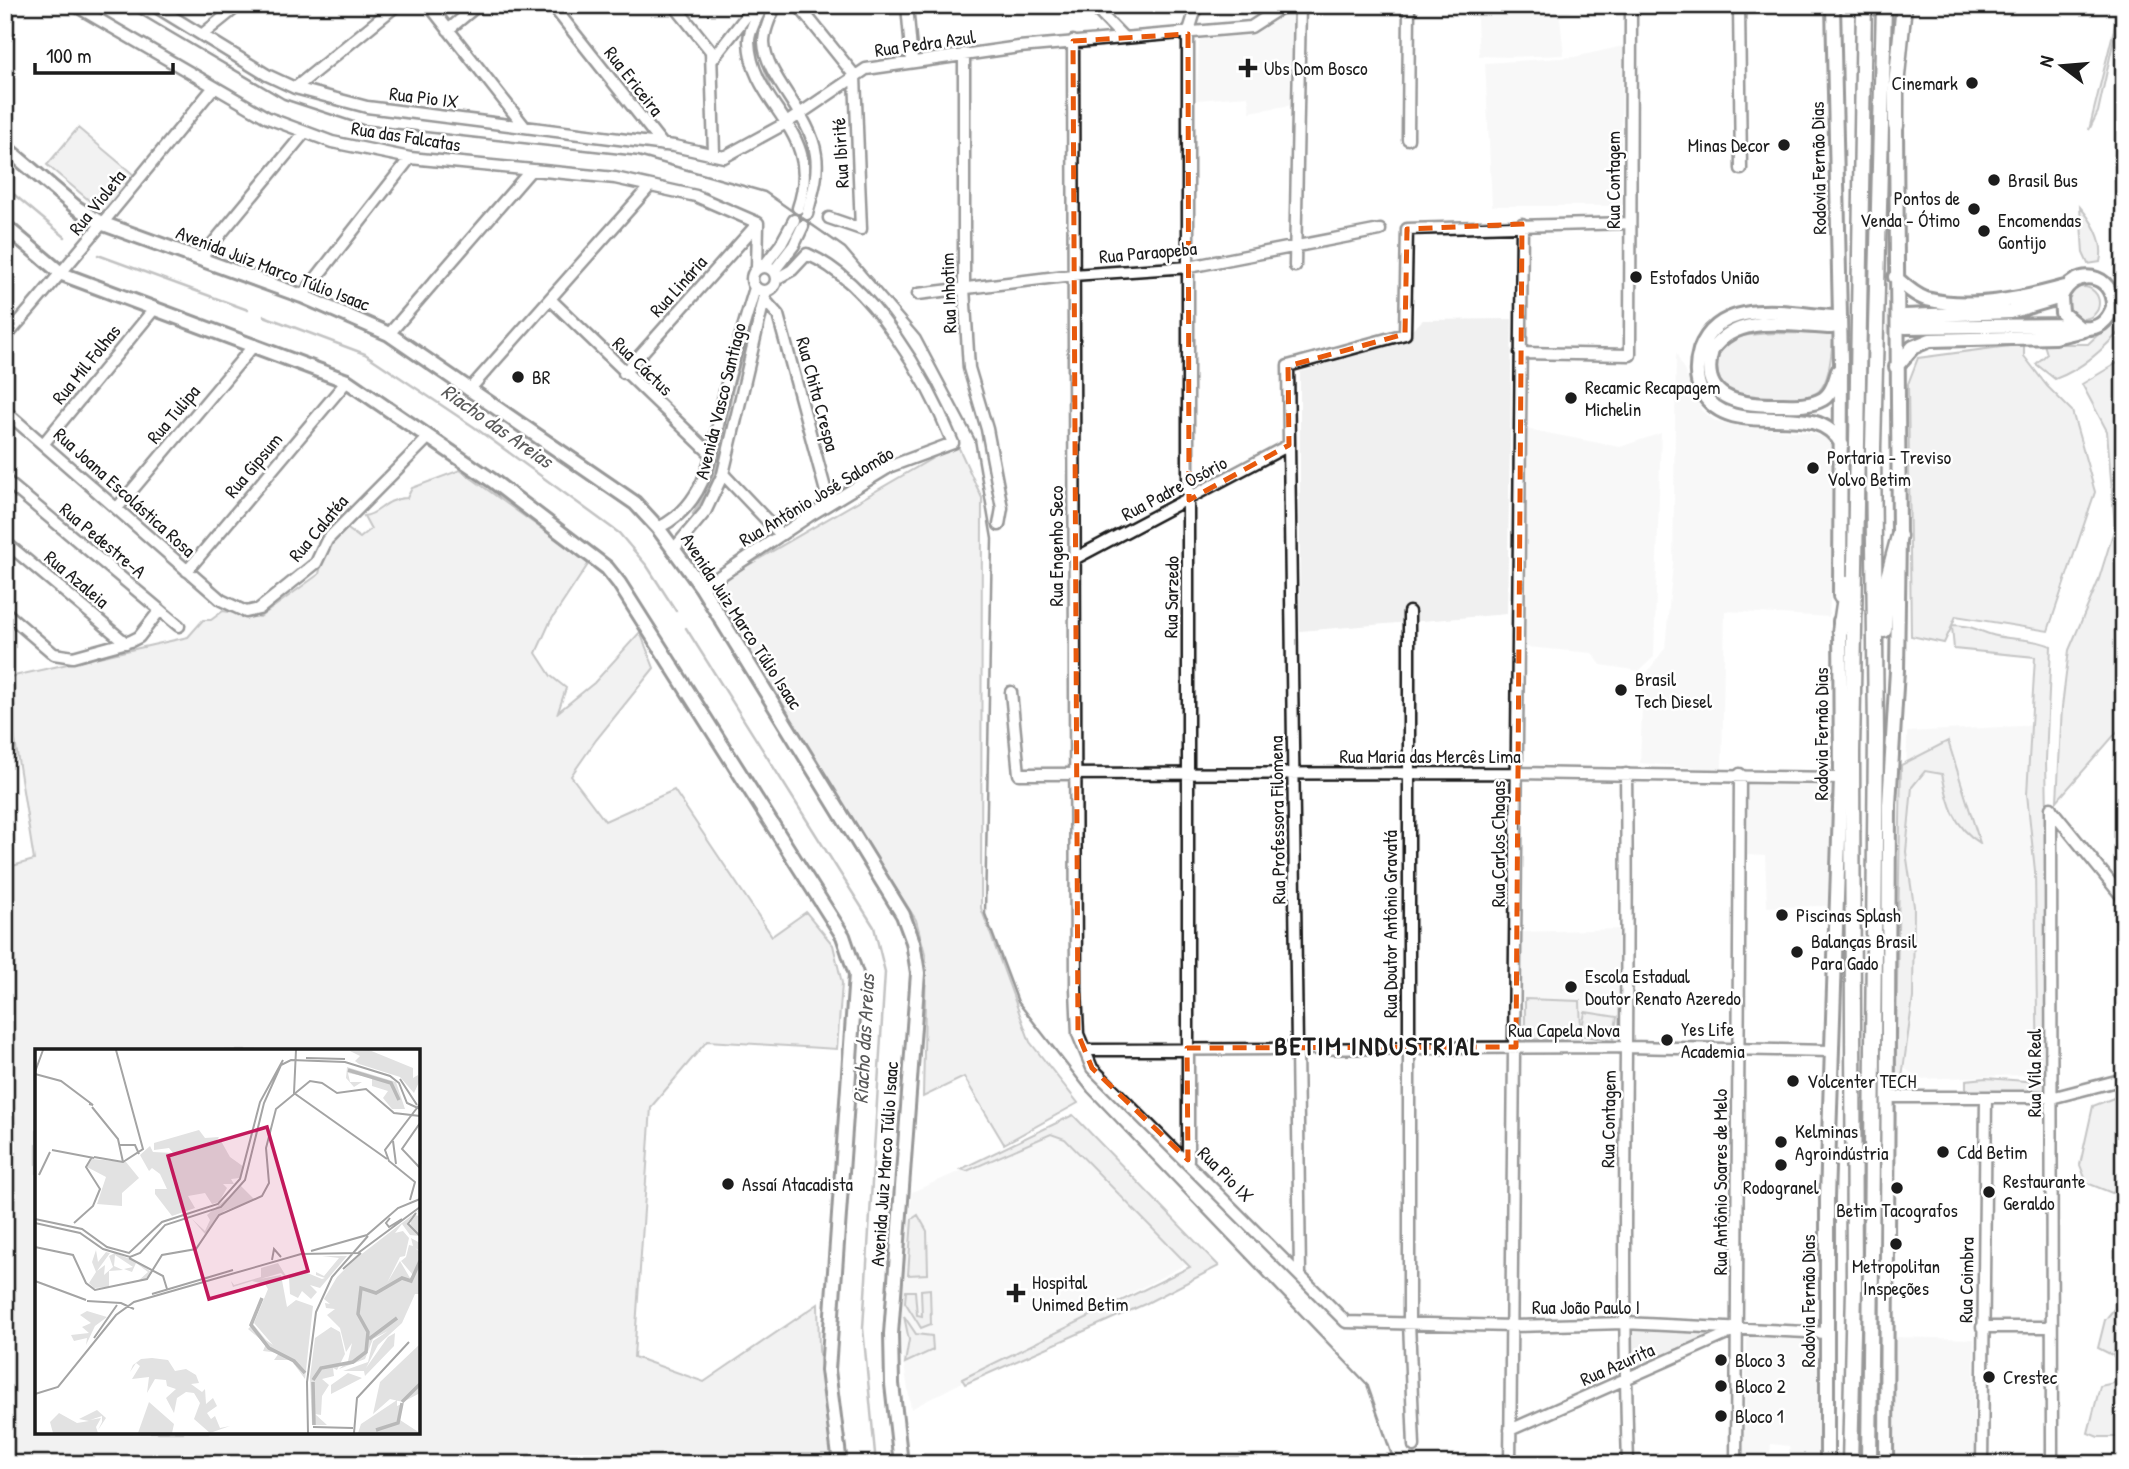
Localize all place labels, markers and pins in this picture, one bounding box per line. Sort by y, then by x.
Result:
place label: Ubs Dom Bosco [1264,55,1368,81]
marker: Ubs Dom Bosco [1238,58,1258,78]
place label: Cinemark [1892,70,1958,96]
marker: Cinemark [1964,75,1980,91]
place label: Minas Decor [1688,132,1771,158]
marker: Minas Decor [1776,137,1792,153]
place label: Brasil Bus [2008,167,2078,193]
marker: Brasil Bus [1986,172,2002,188]
place label: Pontos de Venda - Ótimo [1860,185,1960,233]
marker: Pontos de Venda - Ótimo [1966,201,1982,217]
place label: Encomendas Gontijo [1998,207,2081,255]
marker: Encomendas Gontijo [1976,223,1992,239]
place label: Estofados União [1650,264,1760,290]
marker: Estofados União [1628,269,1644,285]
place label: BR [532,364,551,390]
marker: BR [510,369,526,385]
place label: Recamic Recapagem Michelin [1585,374,1721,422]
marker: Recamic Recapagem Michelin [1563,390,1579,406]
place label: Portaria - Treviso Volvo Betim [1827,444,1951,492]
marker: Portaria - Treviso Volvo Betim [1805,460,1821,476]
place label: Brasil Tech Diesel [1635,666,1713,714]
marker: Brasil Tech Diesel [1613,682,1629,698]
place label: Piscinas Splash [1796,902,1901,928]
marker: Piscinas Splash [1774,907,1790,923]
place label: Balanças Brasil Para Gado [1811,928,1918,976]
marker: Balanças Brasil Para Gado [1789,944,1805,960]
place label: Escola Estadual Doutor Renato Azeredo [1585,963,1741,1011]
marker: Escola Estadual Doutor Renato Azeredo [1563,979,1579,995]
place label: Yes Life Academia [1681,1016,1745,1064]
marker: Yes Life Academia [1659,1032,1675,1048]
place label: Volcenter TECH [1807,1068,1916,1094]
marker: Volcenter TECH [1785,1073,1801,1089]
place label: Kelminas Agroindústria [1795,1118,1889,1166]
marker: Kelminas Agroindústria [1773,1134,1789,1150]
place label: Cdd Betim [1957,1139,2028,1165]
marker: Cdd Betim [1935,1144,1951,1160]
marker: Rodogranel [1773,1157,1789,1173]
place label: Restaurante Geraldo [2003,1168,2086,1216]
place label: Assaí Atacadista [742,1171,854,1197]
place label: Rodogranel [1743,1174,1820,1200]
marker: Assaí Atacadista [720,1176,736,1192]
marker: Betim Tacografos [1889,1180,1905,1196]
marker: Restaurante Geraldo [1981,1184,1997,1200]
place label: Betim Tacografos [1836,1197,1958,1223]
marker: Metropolitan Inspeções [1888,1236,1904,1252]
place label: Metropolitan Inspeções [1852,1253,1940,1301]
place label: Hospital Unimed Betim [1032,1269,1129,1317]
marker: Hospital Unimed Betim [1006,1283,1026,1303]
place label: Bloco 3 [1735,1347,1785,1373]
marker: Bloco 3 [1713,1352,1729,1368]
place label: Crestec [2003,1364,2058,1390]
marker: Crestec [1981,1369,1997,1385]
place label: Bloco 2 [1735,1373,1786,1399]
marker: Bloco 2 [1713,1378,1729,1394]
place label: Bloco 1 [1735,1403,1784,1429]
marker: Bloco 1 [1713,1408,1729,1424]

